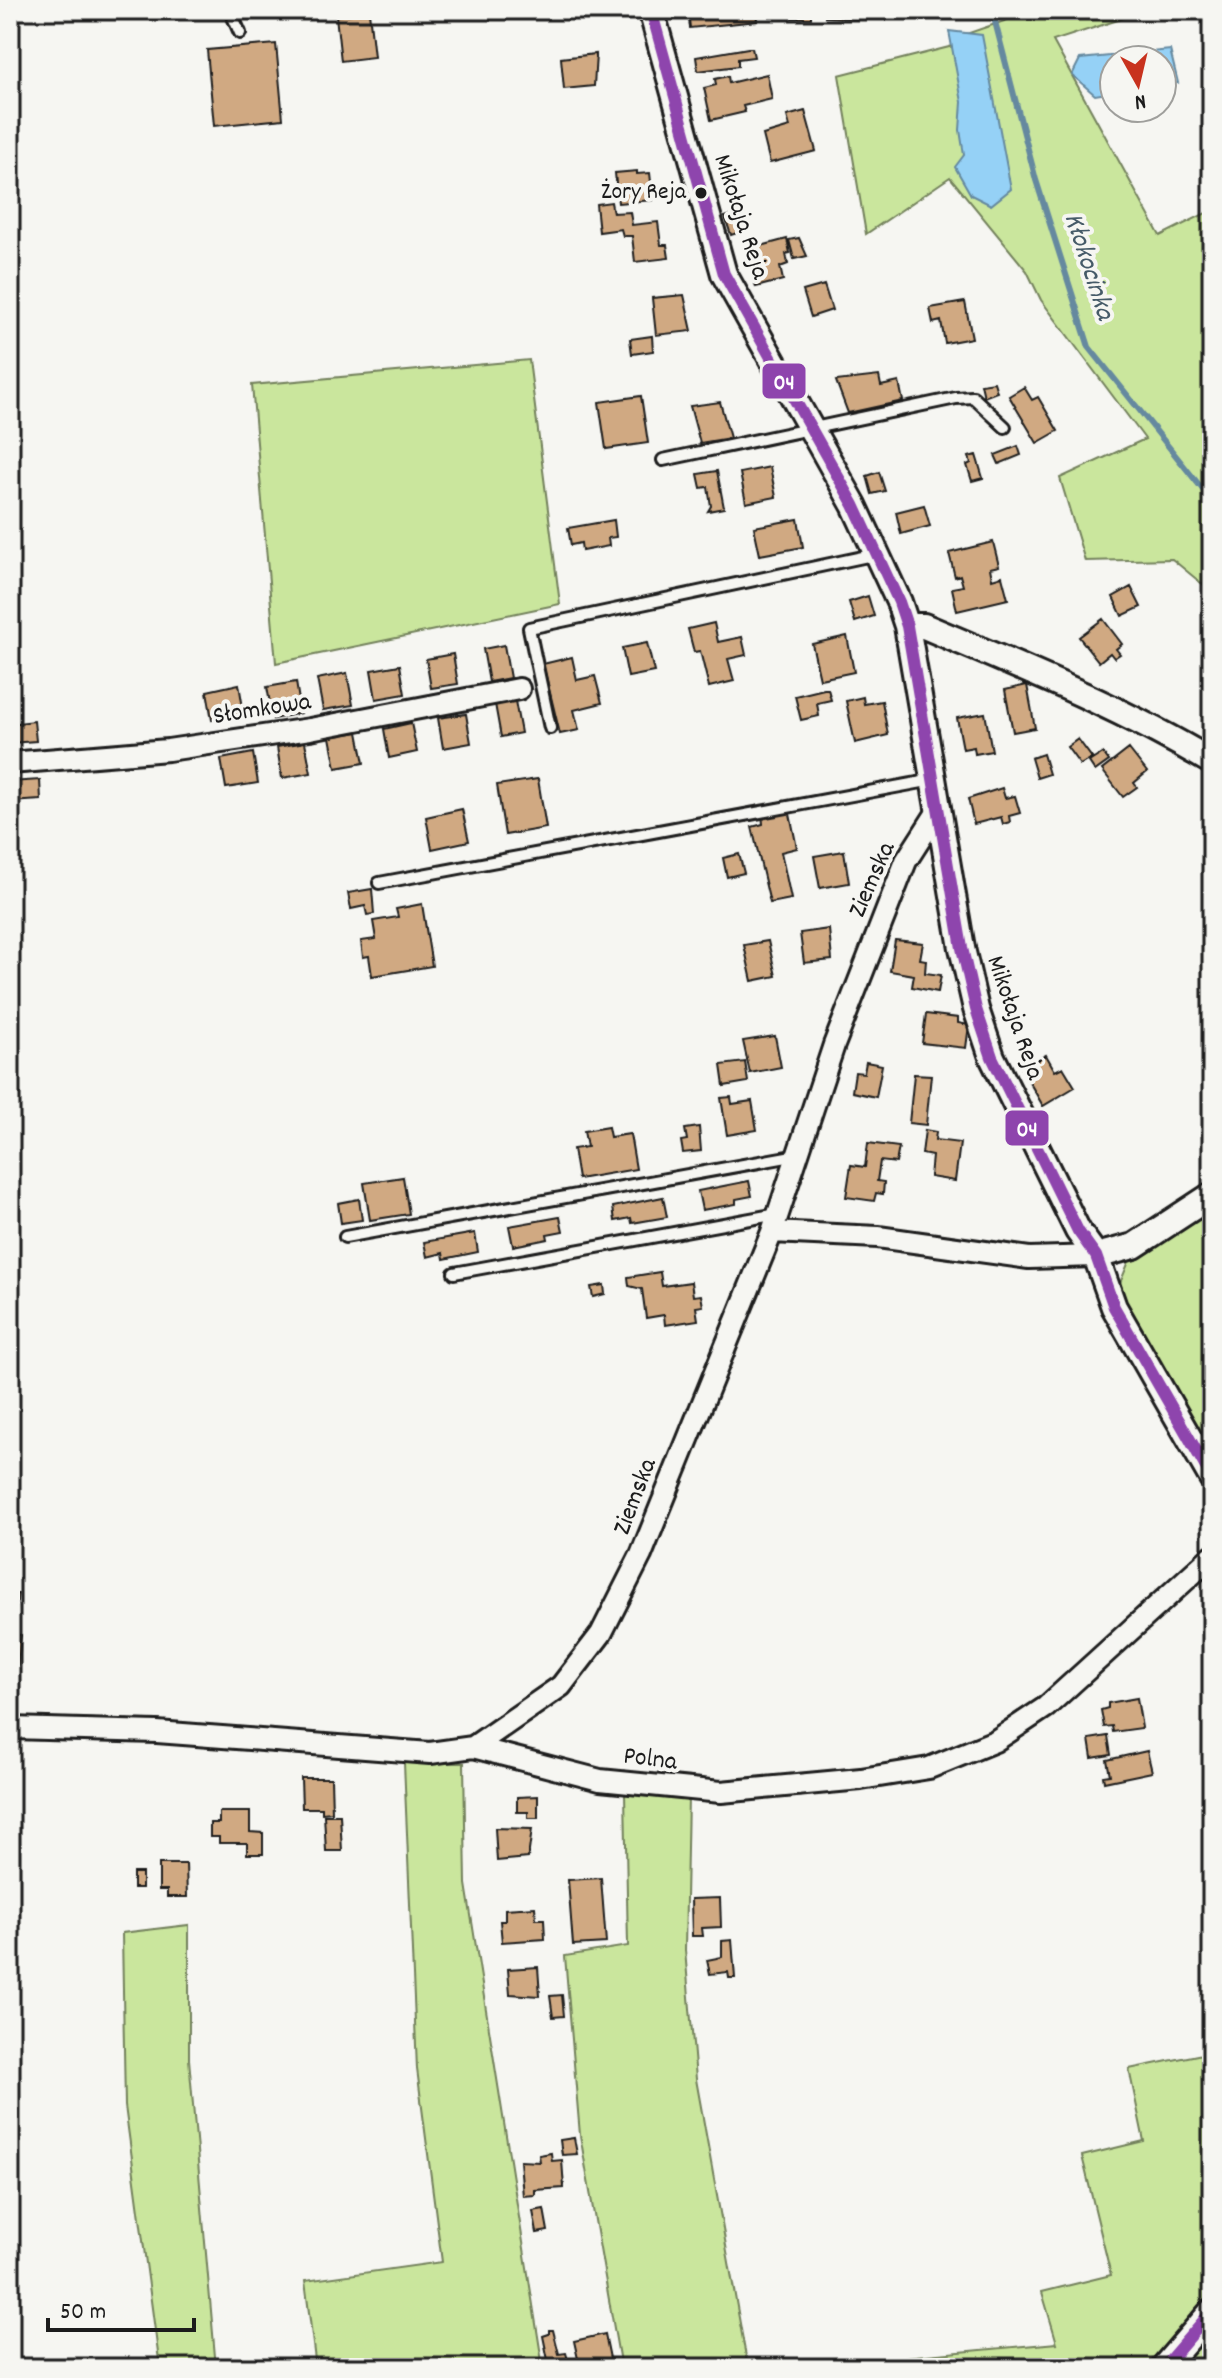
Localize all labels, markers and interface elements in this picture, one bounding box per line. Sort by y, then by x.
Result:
north arrow [1098,44,1178,124]
text: N [1133,84,1148,116]
street label: Mikołaja Reja [702,150,778,285]
place label: Żory Reja [601,176,687,210]
marker: Żory Reja [693,185,709,201]
water label: Kłokocinka [1051,208,1124,327]
line badge: 04 [761,362,807,400]
text: 04 [773,369,795,400]
street label: Słomkowa [210,684,314,736]
street label: Ziemska [840,836,906,924]
street label: Mikołaja Reja [975,951,1053,1086]
line badge: 04 [1004,1109,1050,1147]
text: 04 [1016,1116,1038,1147]
street label: Ziemska [605,1453,668,1541]
street label: Polna [621,1738,680,1782]
scale bar [48,2282,194,2332]
text: 50 m [60,2296,106,2330]

